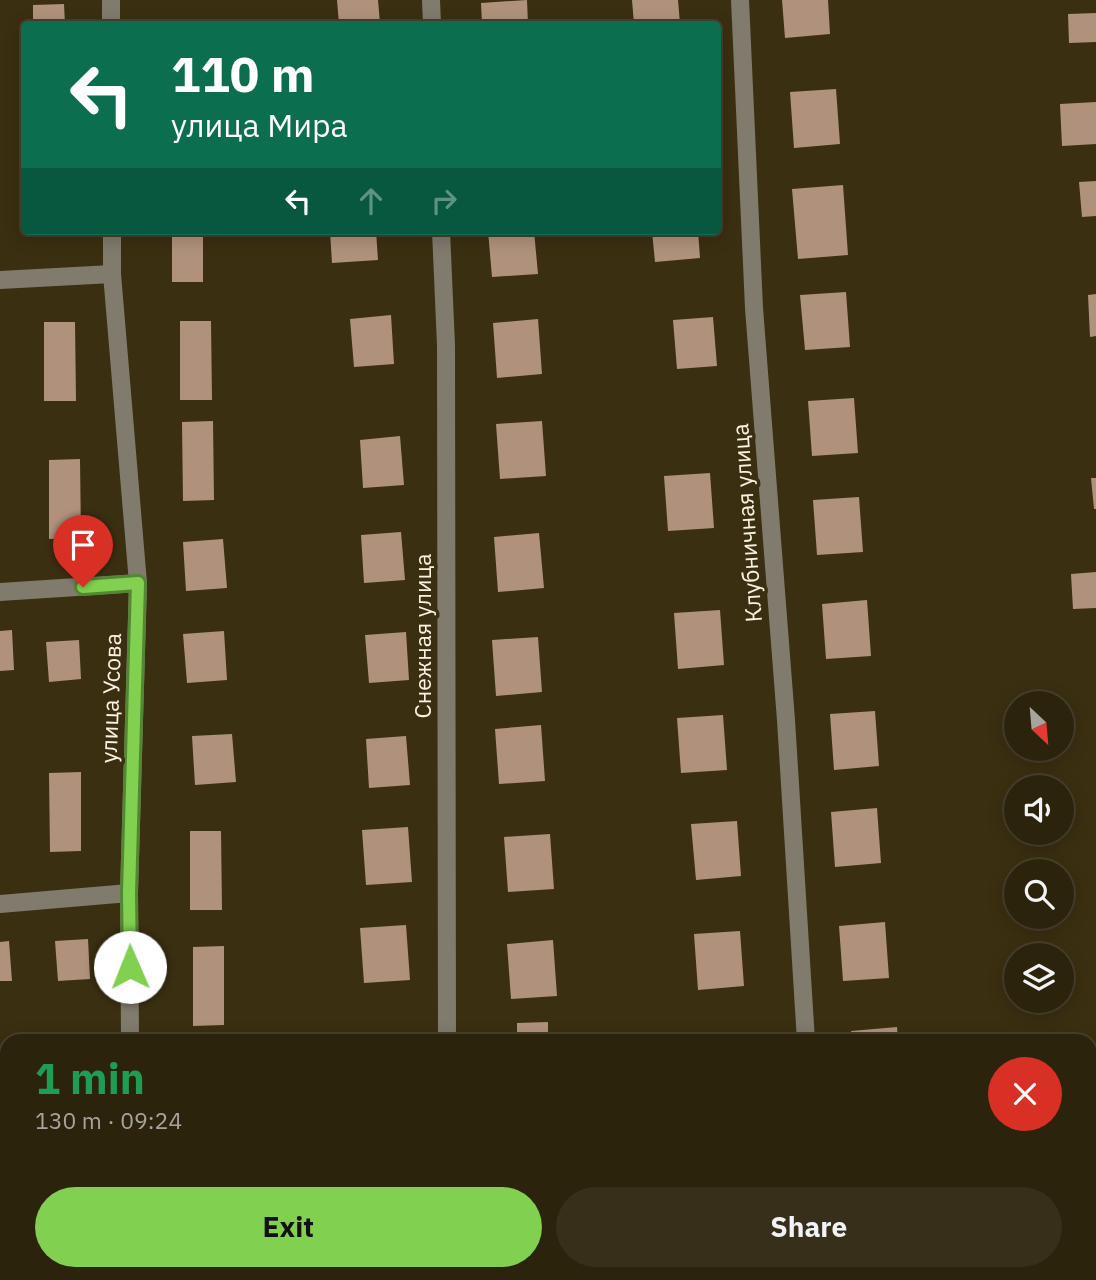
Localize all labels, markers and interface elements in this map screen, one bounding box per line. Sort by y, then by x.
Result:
text: 110 m [171,42,315,105]
icon: left [56,49,147,140]
text: улица Мира [171,104,348,146]
icon: left [279,182,317,220]
icon: ahead [352,182,390,220]
icon: right [425,182,463,220]
street label: Клубничная улица [724,422,768,624]
pin [53,515,113,587]
icon: arrive [64,526,102,564]
street label: Снежная улица [407,553,437,719]
street label: улица Усова [93,632,127,764]
north arrow [1004,691,1074,761]
map controls [1004,691,1074,1013]
button: sound [1004,775,1074,845]
button: search [1004,859,1074,929]
position arrow [93,930,167,1004]
button: layers [1004,943,1074,1013]
text: 1 min [35,1051,145,1106]
button: close [988,1057,1062,1131]
text: 130 m · 09:24 [35,1105,182,1135]
button: Exit [35,1187,542,1267]
button: Share [556,1187,1062,1267]

